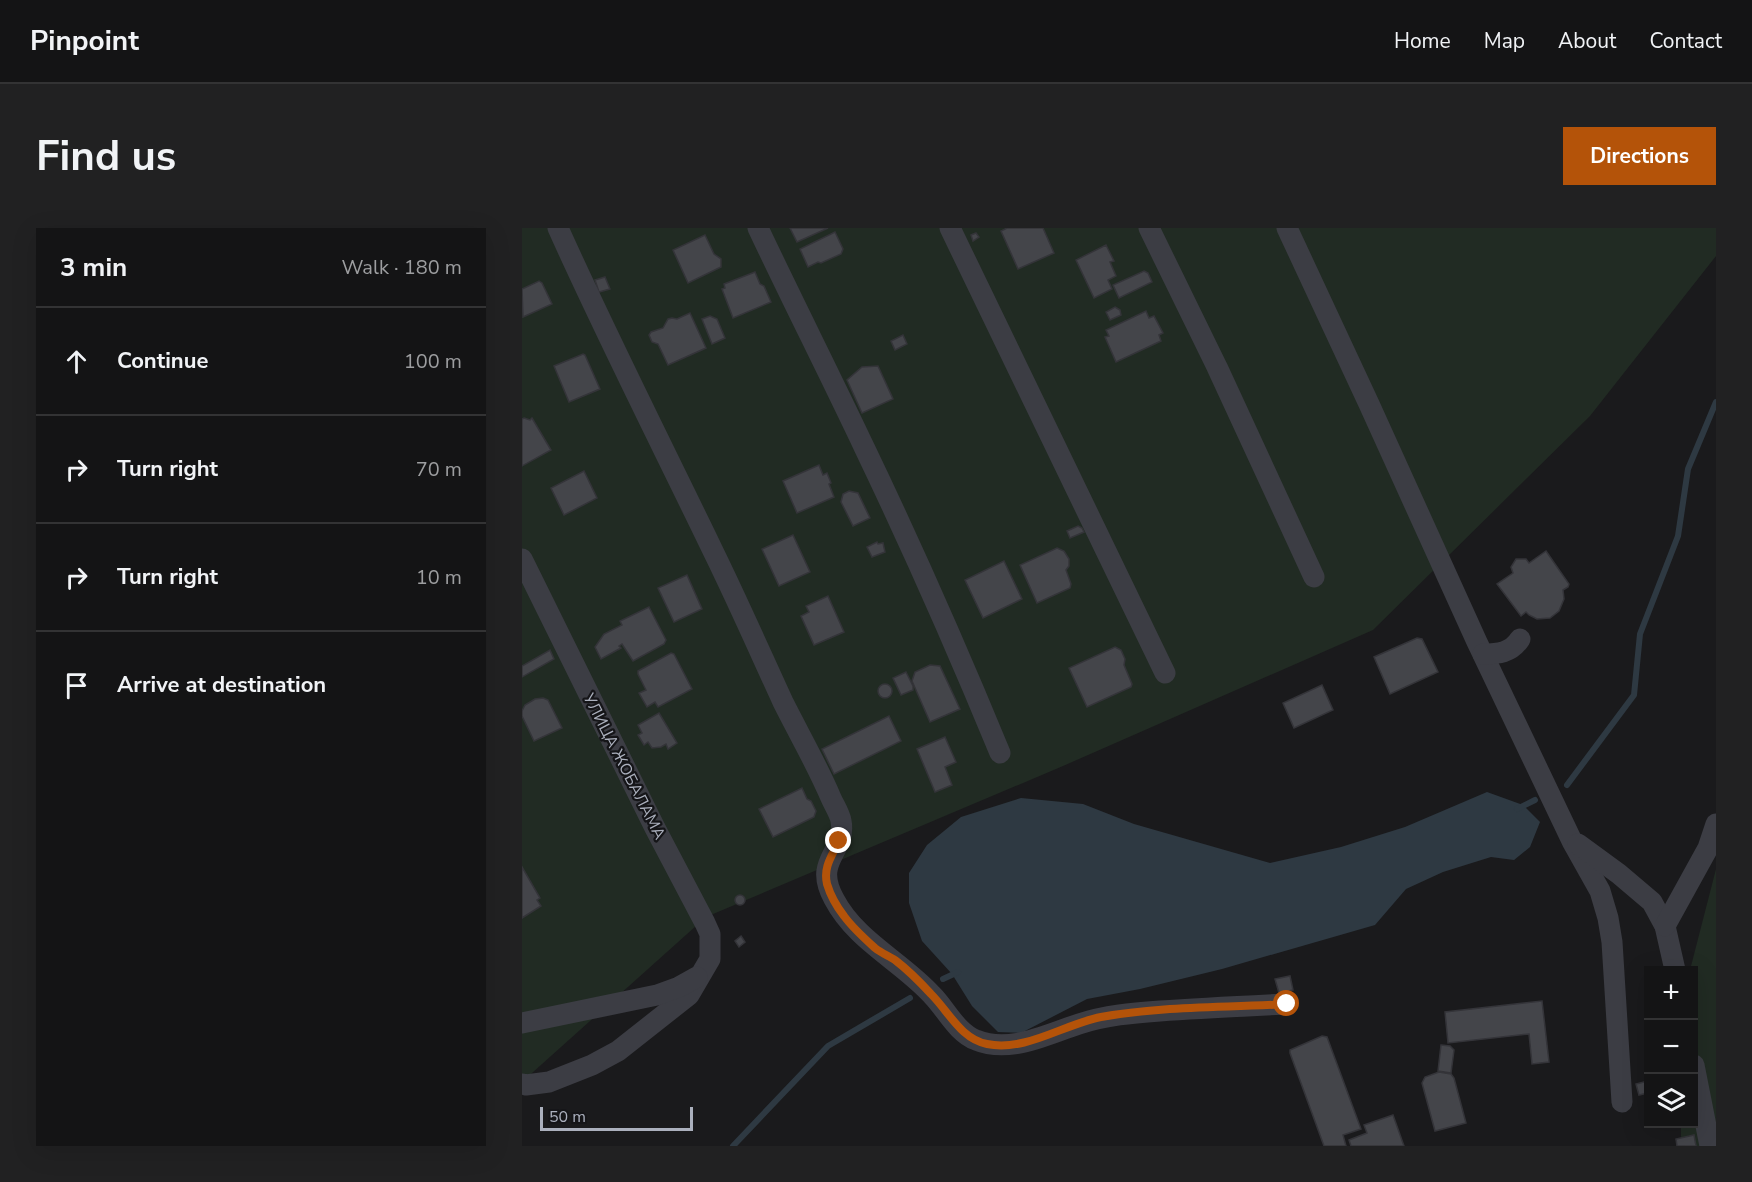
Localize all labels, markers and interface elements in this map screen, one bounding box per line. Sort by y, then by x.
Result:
text: Pinpoint [30,22,139,60]
text: Home [1394,27,1451,55]
text: Map [1484,27,1525,55]
text: About [1558,27,1616,55]
text: Contact [1649,27,1722,55]
button: Directions [1563,127,1716,185]
text: Find us [36,128,176,185]
text: 3 min [60,250,127,285]
text: Walk · 180 m [342,254,462,281]
icon: ahead [60,345,93,378]
text: Continue [117,346,208,376]
text: 100 m [404,348,462,375]
icon: right [60,453,93,486]
text: Turn right [117,454,218,484]
text: 70 m [416,456,462,483]
icon: right [60,561,93,594]
text: Turn right [117,562,218,592]
text: 10 m [416,564,462,591]
icon: arrive [60,669,93,702]
text: Arrive at destination [117,670,326,700]
street label: УЛИЦА ЖОБАЛАМА [577,689,671,844]
route end [825,827,851,853]
map controls [1644,966,1698,1128]
button: + [1644,966,1698,1020]
route start [1273,990,1299,1016]
button: − [1644,1020,1698,1074]
button: layers [1644,1074,1698,1128]
scale bar [540,1104,693,1132]
text: 50 m [549,1106,586,1128]

